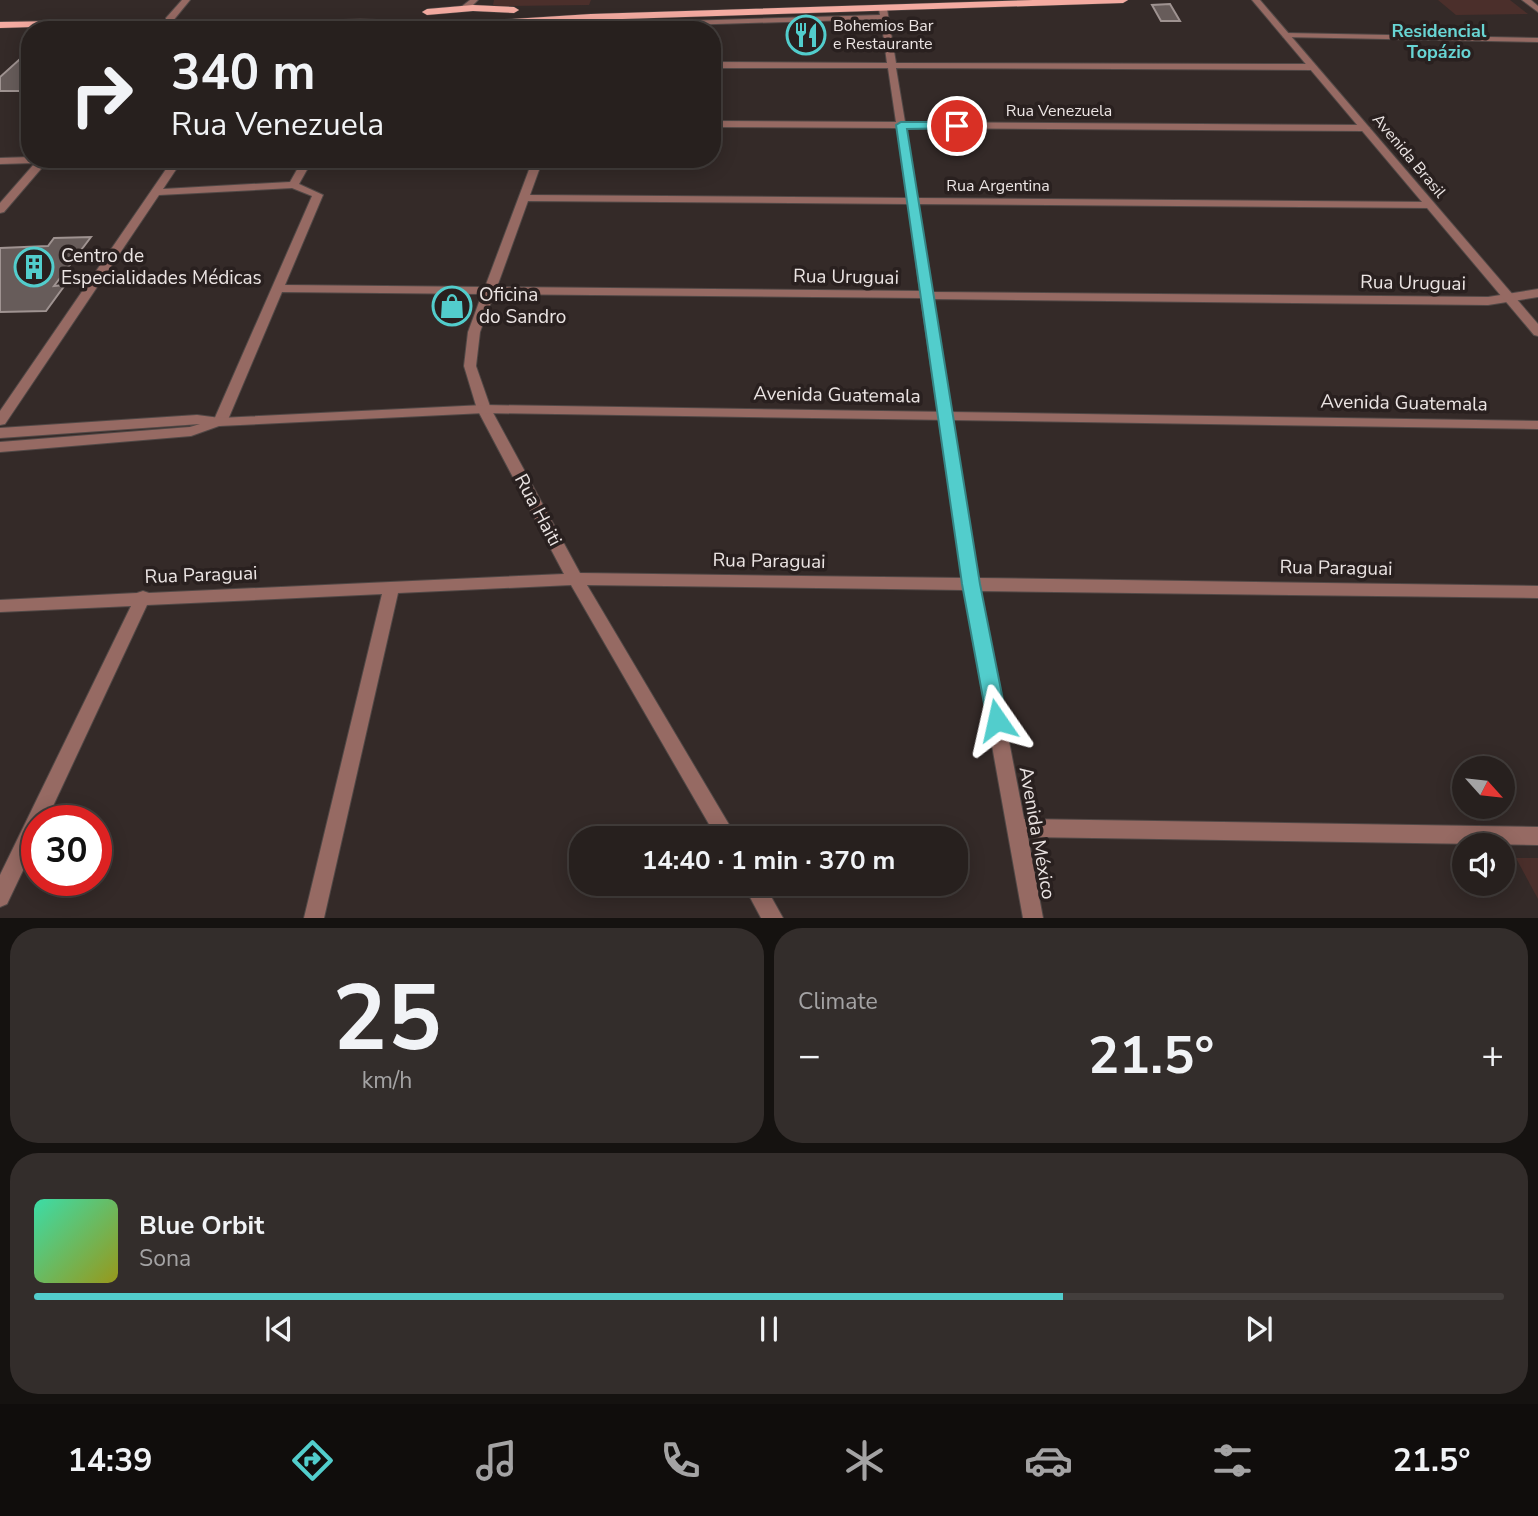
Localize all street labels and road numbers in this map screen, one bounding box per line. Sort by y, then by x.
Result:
street label: Rua Venezuela [1006,100,1112,122]
street label: Avenida Brasil [1367,109,1451,203]
street label: Rua Argentina [946,175,1050,197]
street label: Rua Uruguai [793,263,899,291]
street label: Rua Uruguai [1360,269,1466,297]
street label: Avenida Guatemala [753,381,921,409]
street label: Avenida Guatemala [1320,389,1488,417]
street label: Rua Haiti [508,469,568,551]
street label: Rua Paraguai [712,547,826,575]
street label: Rua Paraguai [1279,554,1393,582]
street label: Rua Paraguai [144,560,258,590]
street label: Avenida México [1013,765,1061,901]

